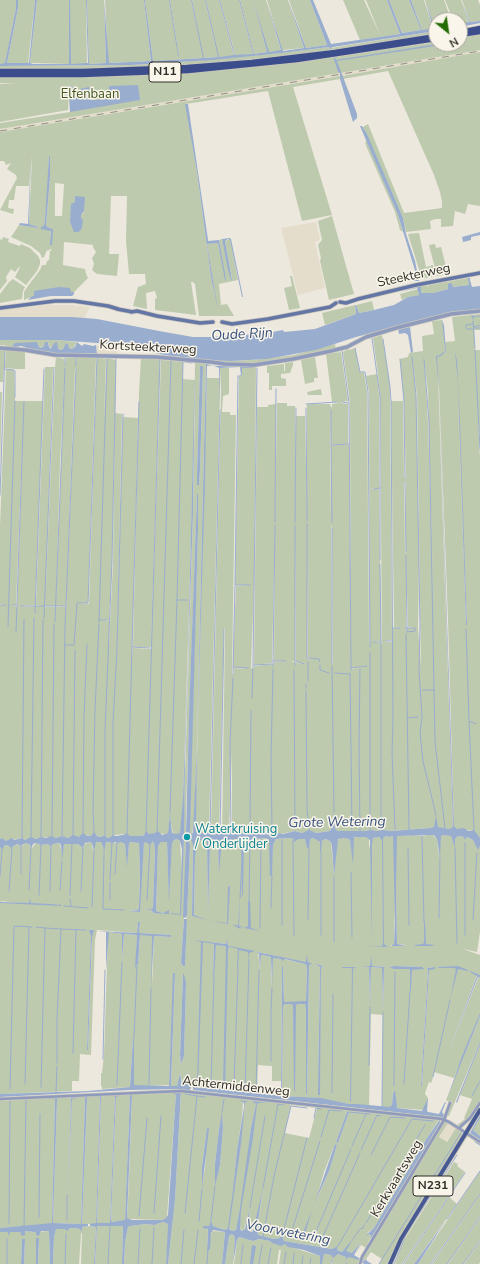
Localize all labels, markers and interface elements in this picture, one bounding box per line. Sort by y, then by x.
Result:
north arrow [428,12,468,52]
text: N [446,33,461,51]
road number: N11 [149,62,181,82]
park label: Elfenbaan [61,87,119,103]
street label: Steekterweg [376,261,452,291]
water label: Oude Rijn [211,325,273,345]
street label: Kortsteekterweg [99,338,197,358]
water label: Grote Wetering [288,814,386,832]
place label: Waterkruising / Onderlijder [195,822,277,853]
marker: Waterkruising / Onderlijder [182,832,192,842]
street label: Achtermiddenweg [182,1074,290,1100]
street label: Kerkvaartsweg [368,1138,426,1220]
road number: N231 [413,1176,453,1196]
water label: Voorwetering [244,1217,332,1249]

